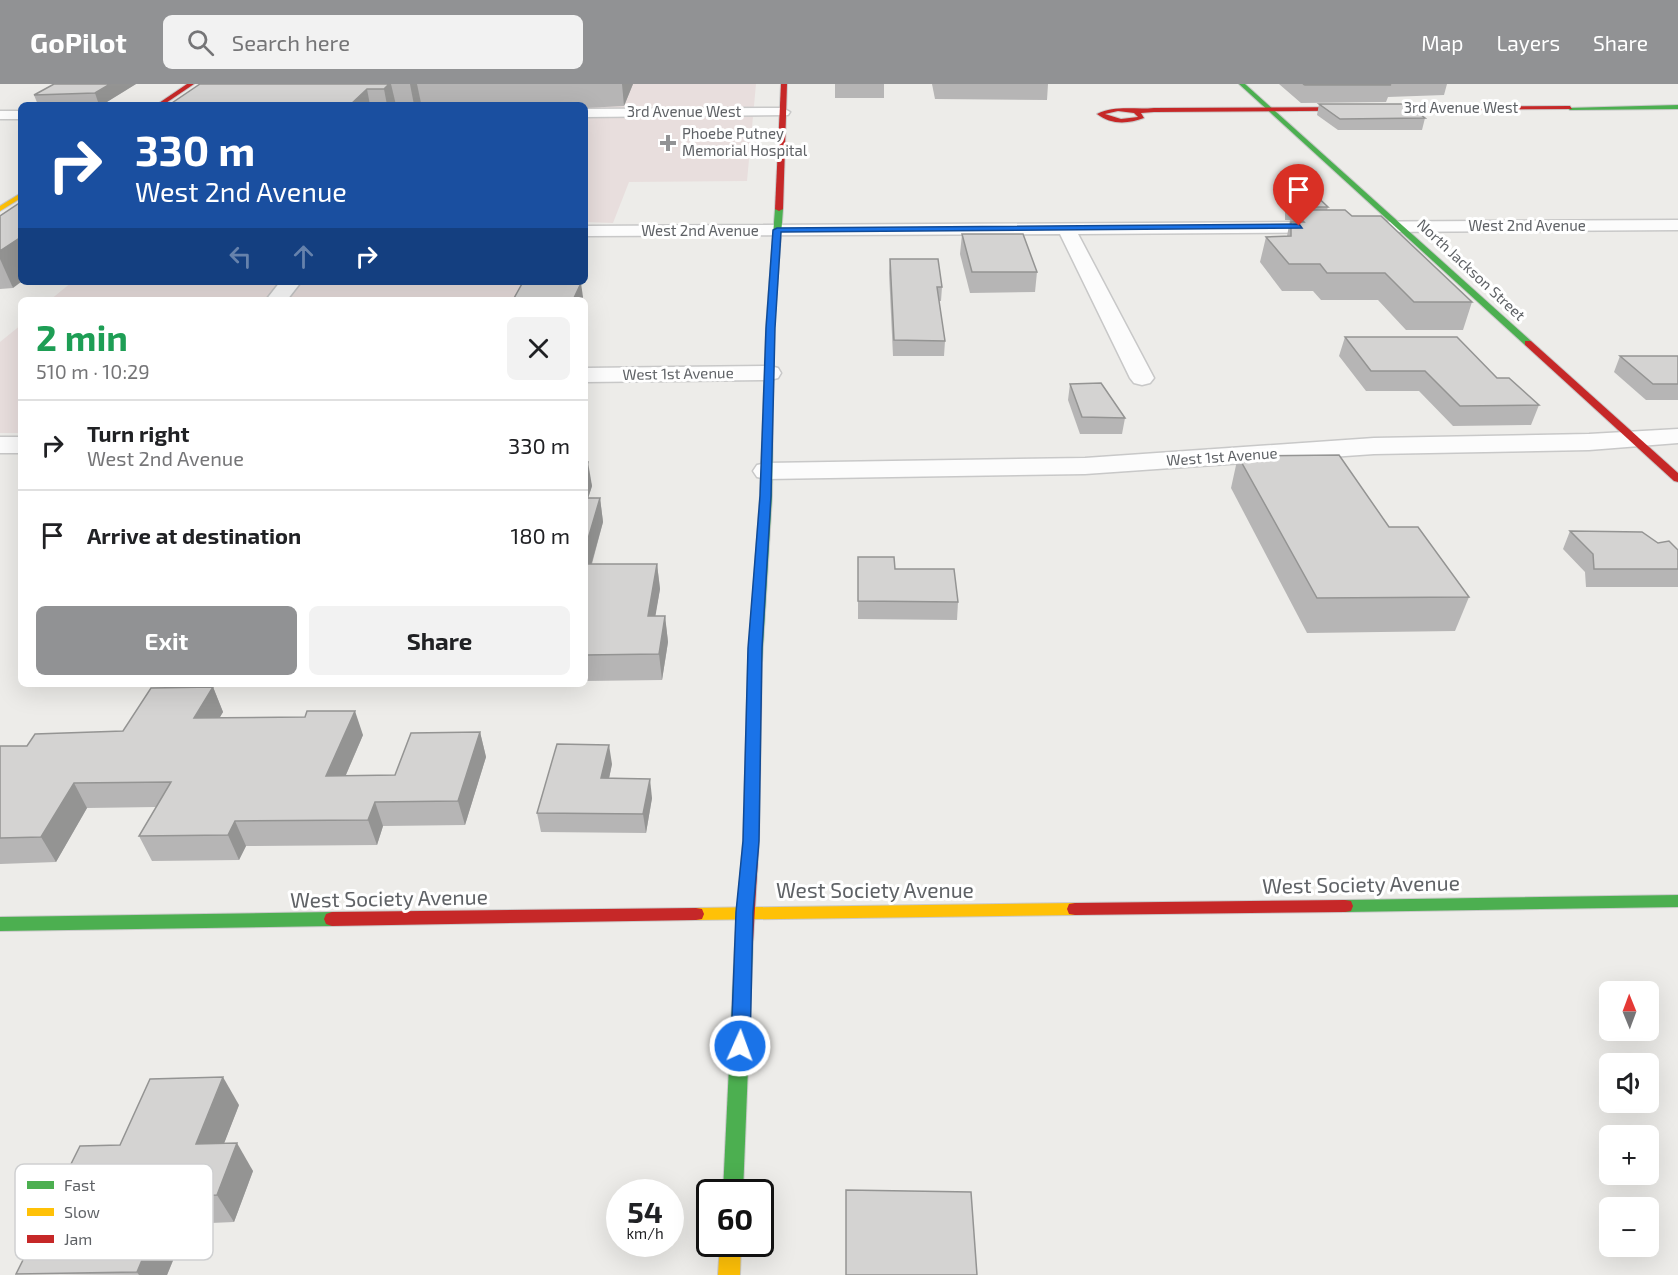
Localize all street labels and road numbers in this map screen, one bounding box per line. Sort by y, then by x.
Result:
street label: 3rd Avenue West [1404,98,1519,116]
street label: 3rd Avenue West [627,102,742,120]
street label: North Jackson Street [1414,215,1530,324]
street label: West 2nd Avenue [1468,216,1586,234]
street label: West 2nd Avenue [641,221,759,239]
street label: West 1st Avenue [622,363,734,383]
street label: West 1st Avenue [1166,443,1278,469]
street label: West Society Avenue [1262,869,1460,898]
street label: West Society Avenue [776,877,974,902]
street label: West Society Avenue [290,883,488,912]

